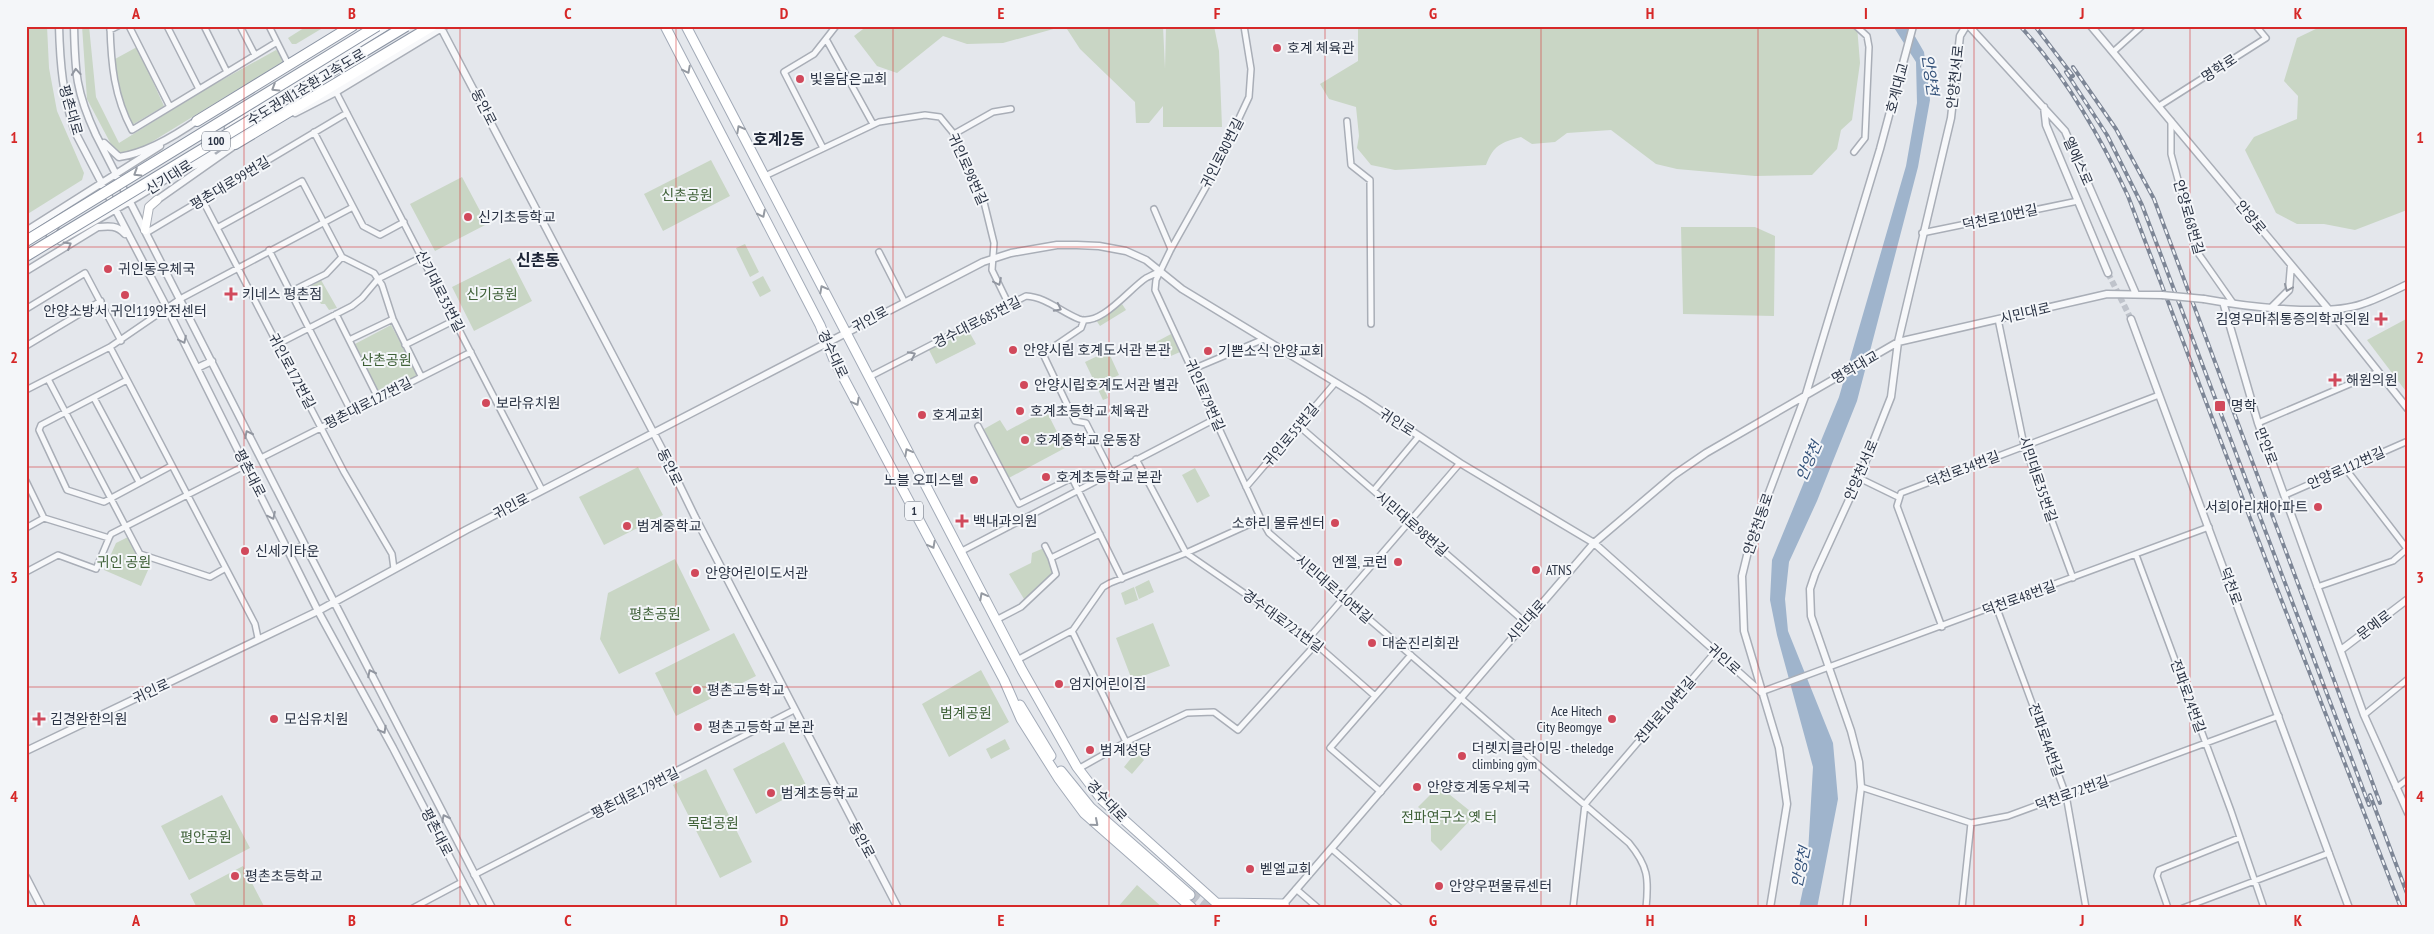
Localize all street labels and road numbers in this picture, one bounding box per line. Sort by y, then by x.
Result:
street label: 수도권제1순환고속도로 [243,44,369,130]
street label: 안양천서로 [1943,44,1967,110]
street label: 명학로 [2198,50,2240,86]
street label: 호계대교 [1882,61,1912,115]
street label: 평촌대로 [55,83,87,137]
street label: 동안로 [467,86,501,128]
street label: 귀인로80번길 [1197,115,1247,191]
street label: 귀인로98번길 [944,130,992,208]
road number: 100 [202,132,230,150]
street label: 엘에스로 [2059,134,2097,188]
street label: 평촌대로99번길 [187,152,273,214]
street label: 신기대로 [142,156,196,198]
street label: 안양로68번길 [2170,178,2208,256]
street label: 안양로 [2232,196,2270,238]
street label: 덕천로10번길 [1960,200,2040,234]
street label: 신기대로33번길 [412,247,468,335]
street label: 경수대로685번길 [930,292,1024,352]
street label: 시민대로 [1998,298,2052,328]
street label: 귀인로 [849,302,891,336]
street label: 경수대로 [814,327,852,381]
street label: 귀인로172번길 [264,330,320,412]
street label: 명학대교 [1828,346,1882,388]
street label: 귀인로79번길 [1181,356,1229,434]
street label: 평촌대로127번길 [321,373,415,433]
street label: 귀인로55번길 [1259,400,1323,470]
street label: 귀인로 [1376,404,1418,440]
street label: 만안로 [2251,425,2281,467]
street label: 시민대로35번길 [2015,434,2061,524]
street label: 안양천서로 [1840,437,1882,503]
street label: 안양로112번길 [2304,443,2388,493]
street label: 평촌대로 [230,446,270,500]
street label: 동안로 [653,446,687,488]
street label: 덕천로34번길 [1924,447,2002,491]
street label: 시민대로98번길 [1372,488,1452,560]
street label: 귀인로 [490,489,532,523]
street label: 안양천동로 [1739,491,1777,557]
road number: 1 [905,502,923,520]
street label: 시민대로110번길 [1292,551,1376,627]
street label: 덕천로 [2216,565,2246,607]
street label: 덕천로48번길 [1980,576,2058,620]
street label: 경수대로721번길 [1239,585,1327,657]
street label: 시민대로 [1502,596,1550,646]
street label: 문예로 [2353,606,2395,644]
street label: 귀인로 [1704,639,1744,679]
street label: 전파로24번길 [2166,657,2210,735]
street label: 전파로104번길 [1631,673,1699,747]
street label: 귀인로 [130,675,172,707]
street label: 전파로44번길 [2024,701,2068,779]
street label: 평촌대로179번길 [588,763,682,823]
street label: 덕천로72번길 [2033,771,2111,815]
street label: 경수대로 [1083,776,1131,826]
street label: 평촌대로 [417,805,457,859]
street label: 동안로 [845,819,879,861]

